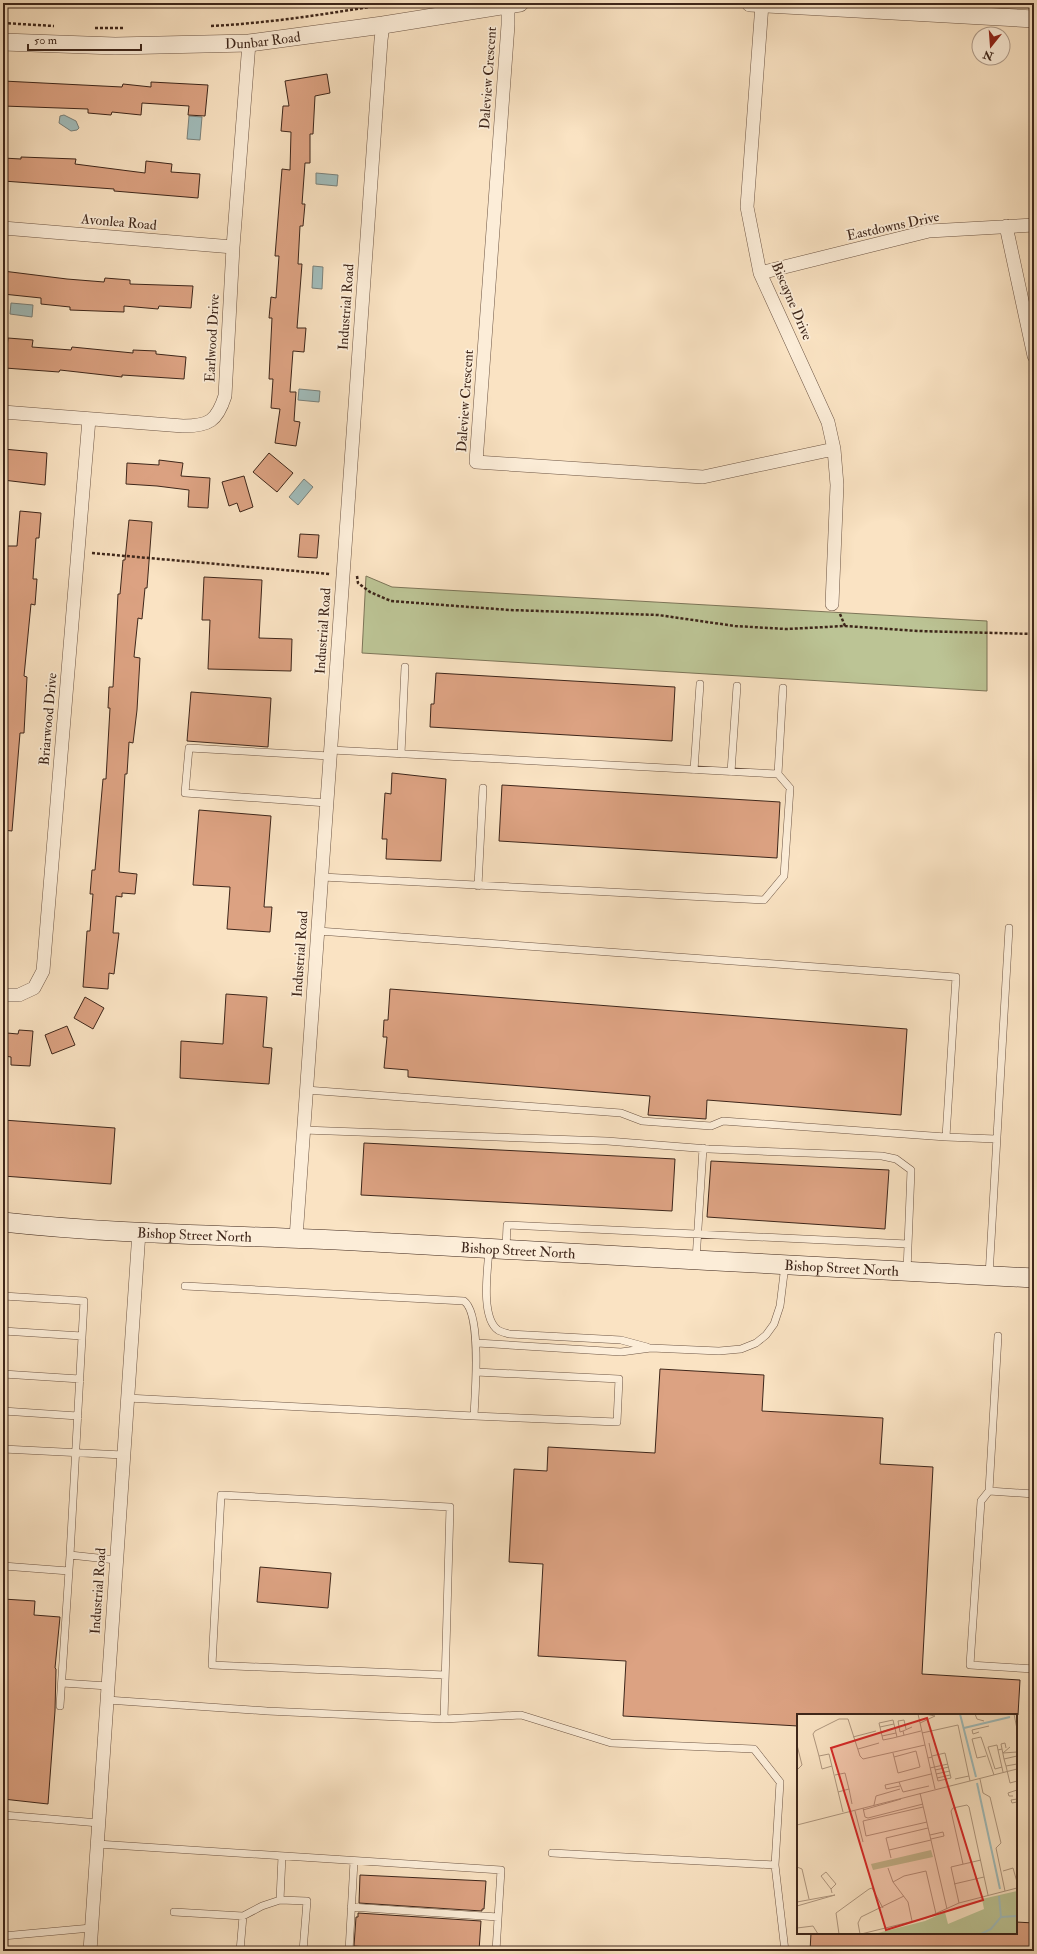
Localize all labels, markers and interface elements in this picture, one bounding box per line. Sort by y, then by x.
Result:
scale bar [28,26,141,52]
street label: Daleview Crescent [476,26,500,130]
north arrow [971,26,1011,66]
street label: Dunbar Road [225,28,302,52]
text: 50 m [34,33,58,48]
text: N [981,47,996,63]
street label: Eastdowns Drive [845,208,941,244]
street label: Avonlea Road [80,210,158,234]
street label: Biscayne Drive [767,259,816,343]
street label: Industrial Road [334,263,358,351]
street label: Earlwood Drive [201,293,223,383]
street label: Daleview Crescent [453,349,477,453]
street label: Industrial Road [311,587,335,675]
street label: Briarwood Drive [35,672,61,766]
street label: Industrial Road [288,910,312,998]
street label: Bishop Street North [137,1224,253,1245]
street label: Bishop Street North [460,1239,576,1262]
street label: Bishop Street North [784,1256,900,1279]
street label: Industrial Road [86,1547,110,1635]
inset map [797,1714,1017,1934]

